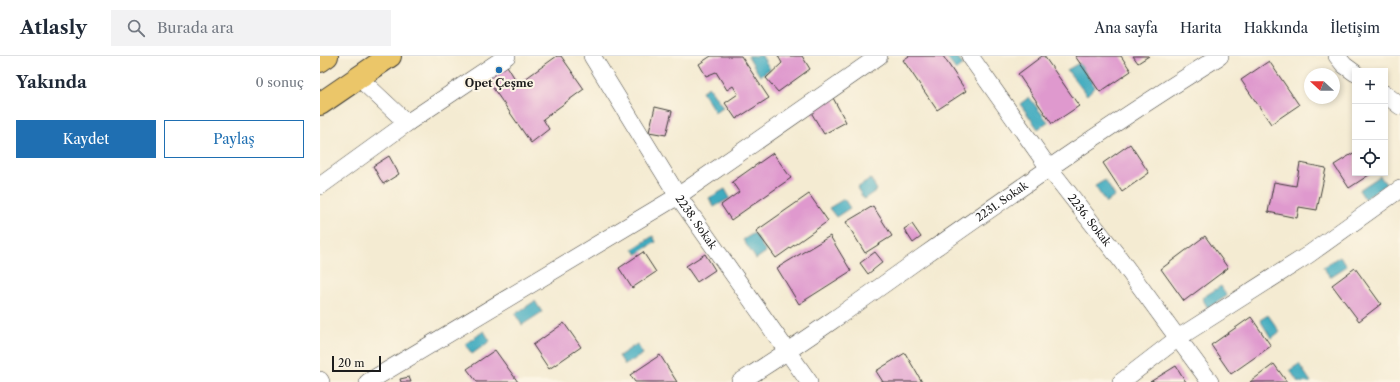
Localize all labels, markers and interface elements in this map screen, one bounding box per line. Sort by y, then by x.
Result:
search box [111,10,391,46]
text: Atlasly [20,16,87,39]
icon: search [125,17,147,39]
text: Burada ara [157,18,234,37]
text: Ana sayfa [1095,19,1158,37]
text: Harita [1180,19,1222,37]
text: Hakkında [1244,19,1308,37]
text: İletişim [1330,19,1380,37]
marker: Opet Çeşme [494,65,504,75]
north arrow [1304,68,1340,104]
map controls [1352,68,1388,176]
button: + [1352,68,1388,104]
text: Yakında [16,72,87,92]
text: 0 sonuç [256,74,304,90]
place label: Opet Çeşme [465,76,534,90]
button: − [1352,104,1388,140]
button: Kaydet [16,120,156,158]
button: Paylaş [164,120,304,158]
button: locate [1352,140,1388,176]
street label: 2231. Sokak [973,178,1031,224]
street label: 2236. Sokak [1065,191,1115,249]
street label: 2238. Sokak [672,192,720,252]
scale bar [332,354,381,373]
text: 20 m [338,356,364,370]

